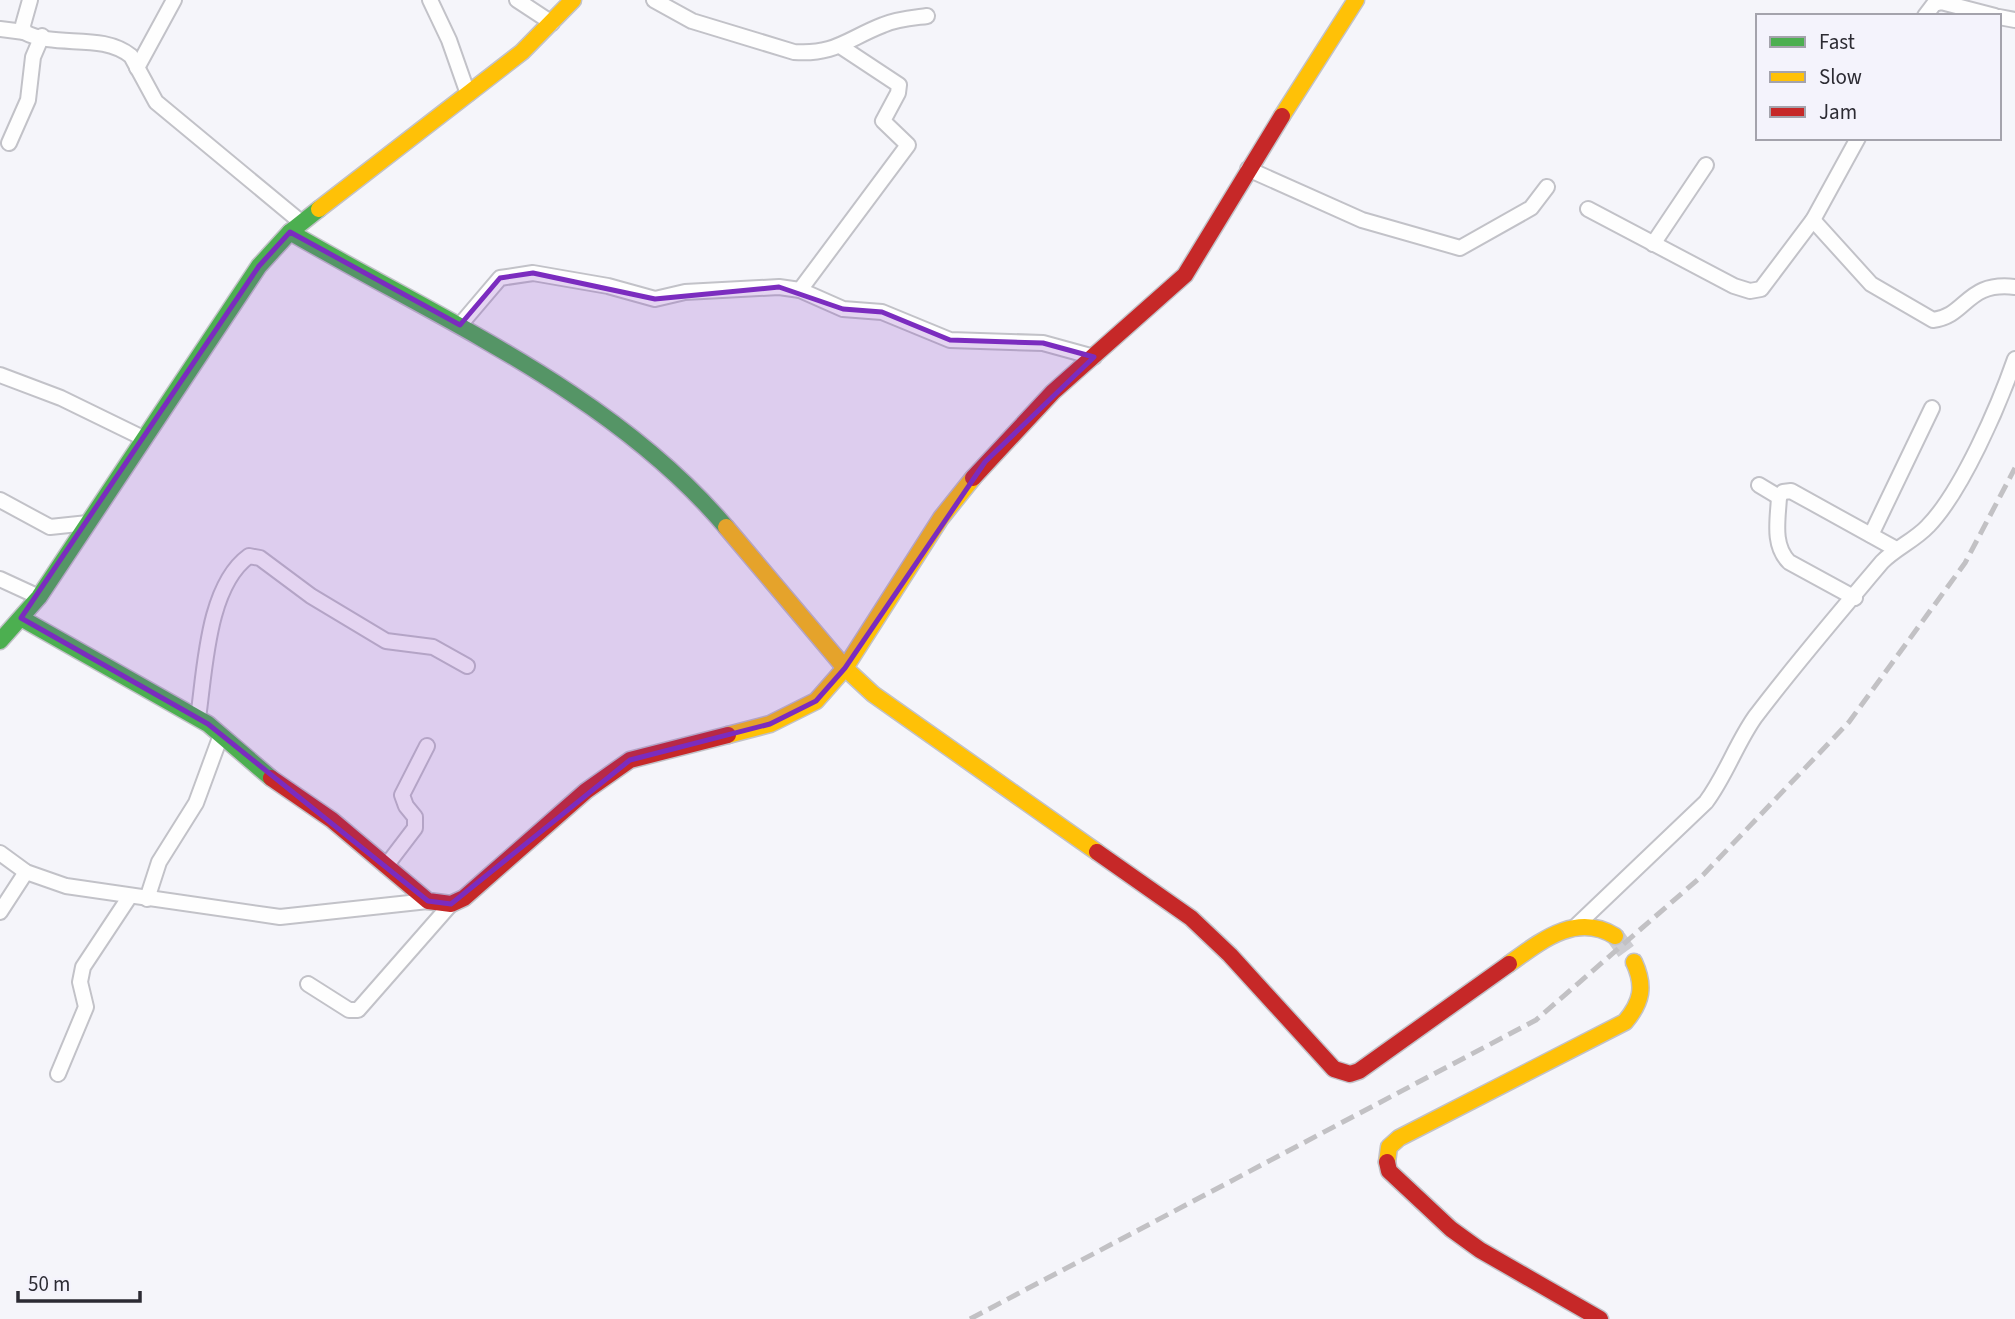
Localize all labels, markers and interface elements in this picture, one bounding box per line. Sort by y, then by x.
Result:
legend [1756,14,2001,140]
text: Fast [1819,27,1855,57]
text: Slow [1819,62,1862,92]
text: Jam [1819,97,1857,127]
scale bar [18,1260,140,1304]
text: 50 m [28,1269,70,1299]

